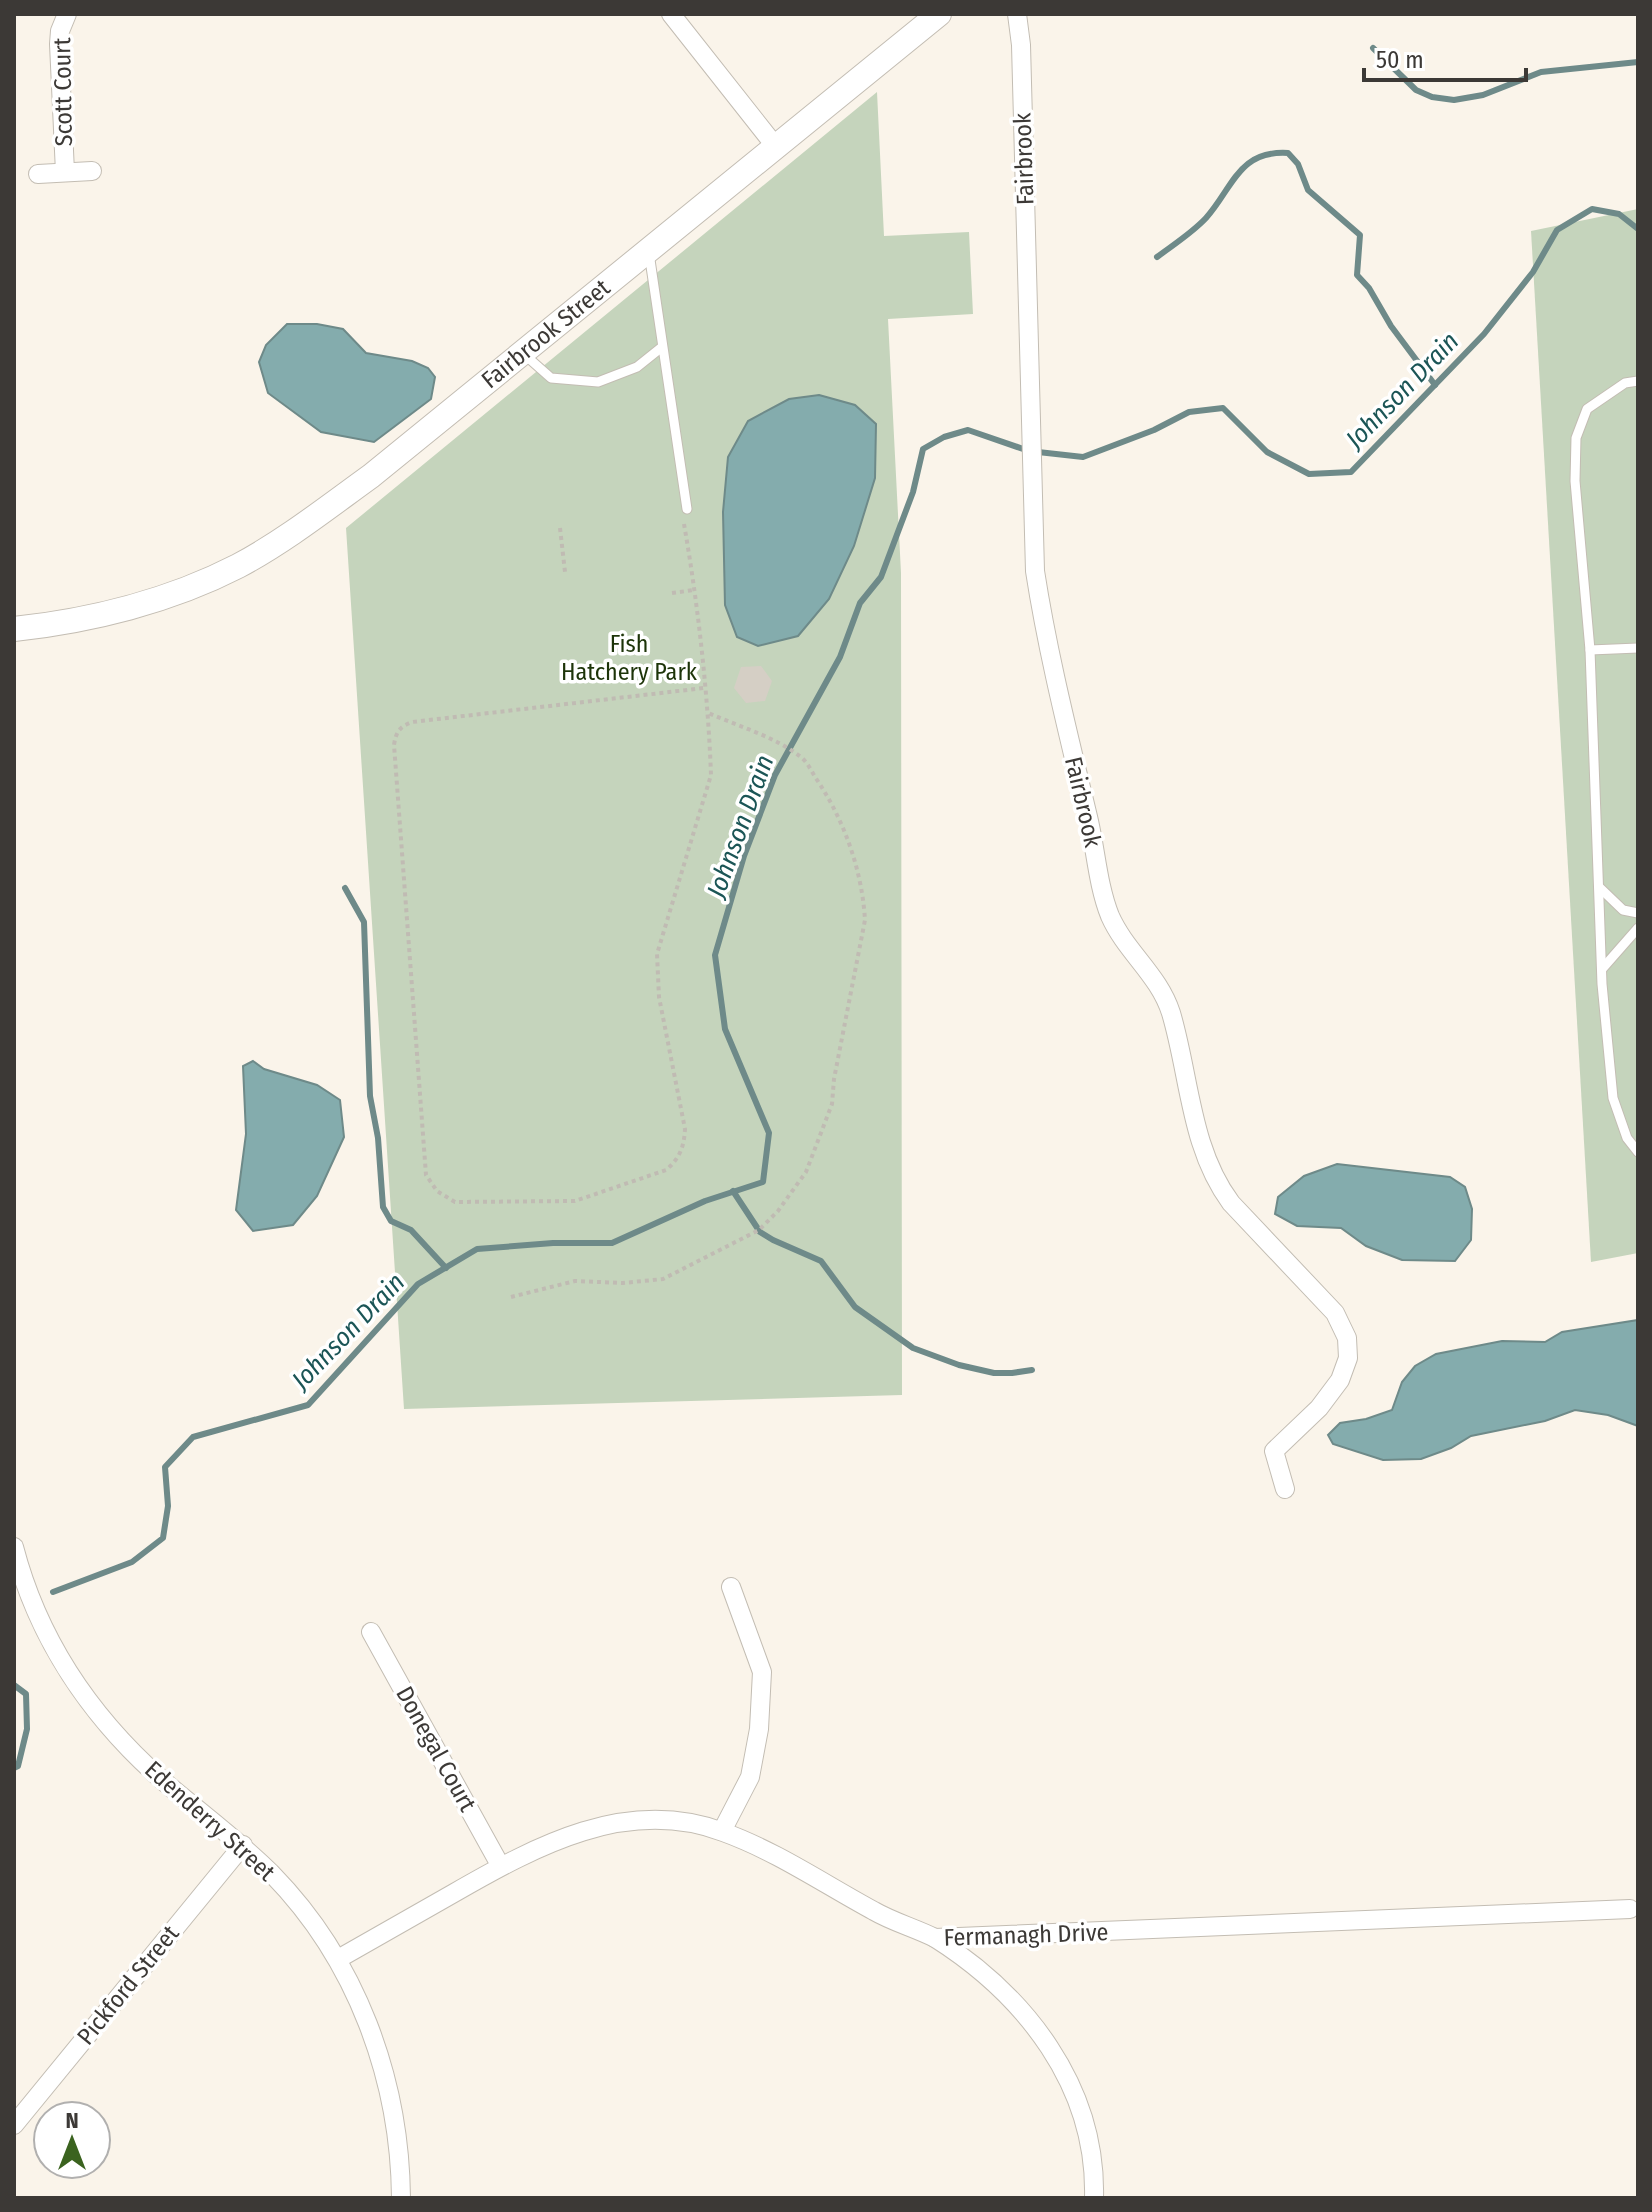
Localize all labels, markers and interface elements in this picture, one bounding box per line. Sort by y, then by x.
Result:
scale bar [1364,32,1526,82]
street label: Scott Court [48,37,78,147]
text: 50 m [1376,46,1424,74]
street label: Fairbrook [1008,112,1040,206]
street label: Fairbrook Street [476,273,616,394]
water label: Johnson Drain [1338,326,1465,456]
park label: Fish Hatchery Park [561,630,698,686]
water label: Johnson Drain [700,751,781,903]
street label: Fairbrook [1059,754,1107,851]
water label: Johnson Drain [284,1267,411,1397]
street label: Donegal Court [390,1682,482,1816]
street label: Edenderry Street [139,1755,281,1887]
street label: Fermanagh Drive [943,1918,1109,1952]
street label: Pickford Street [71,1920,185,2050]
north arrow [32,2100,112,2180]
text: N [65,2107,79,2134]

